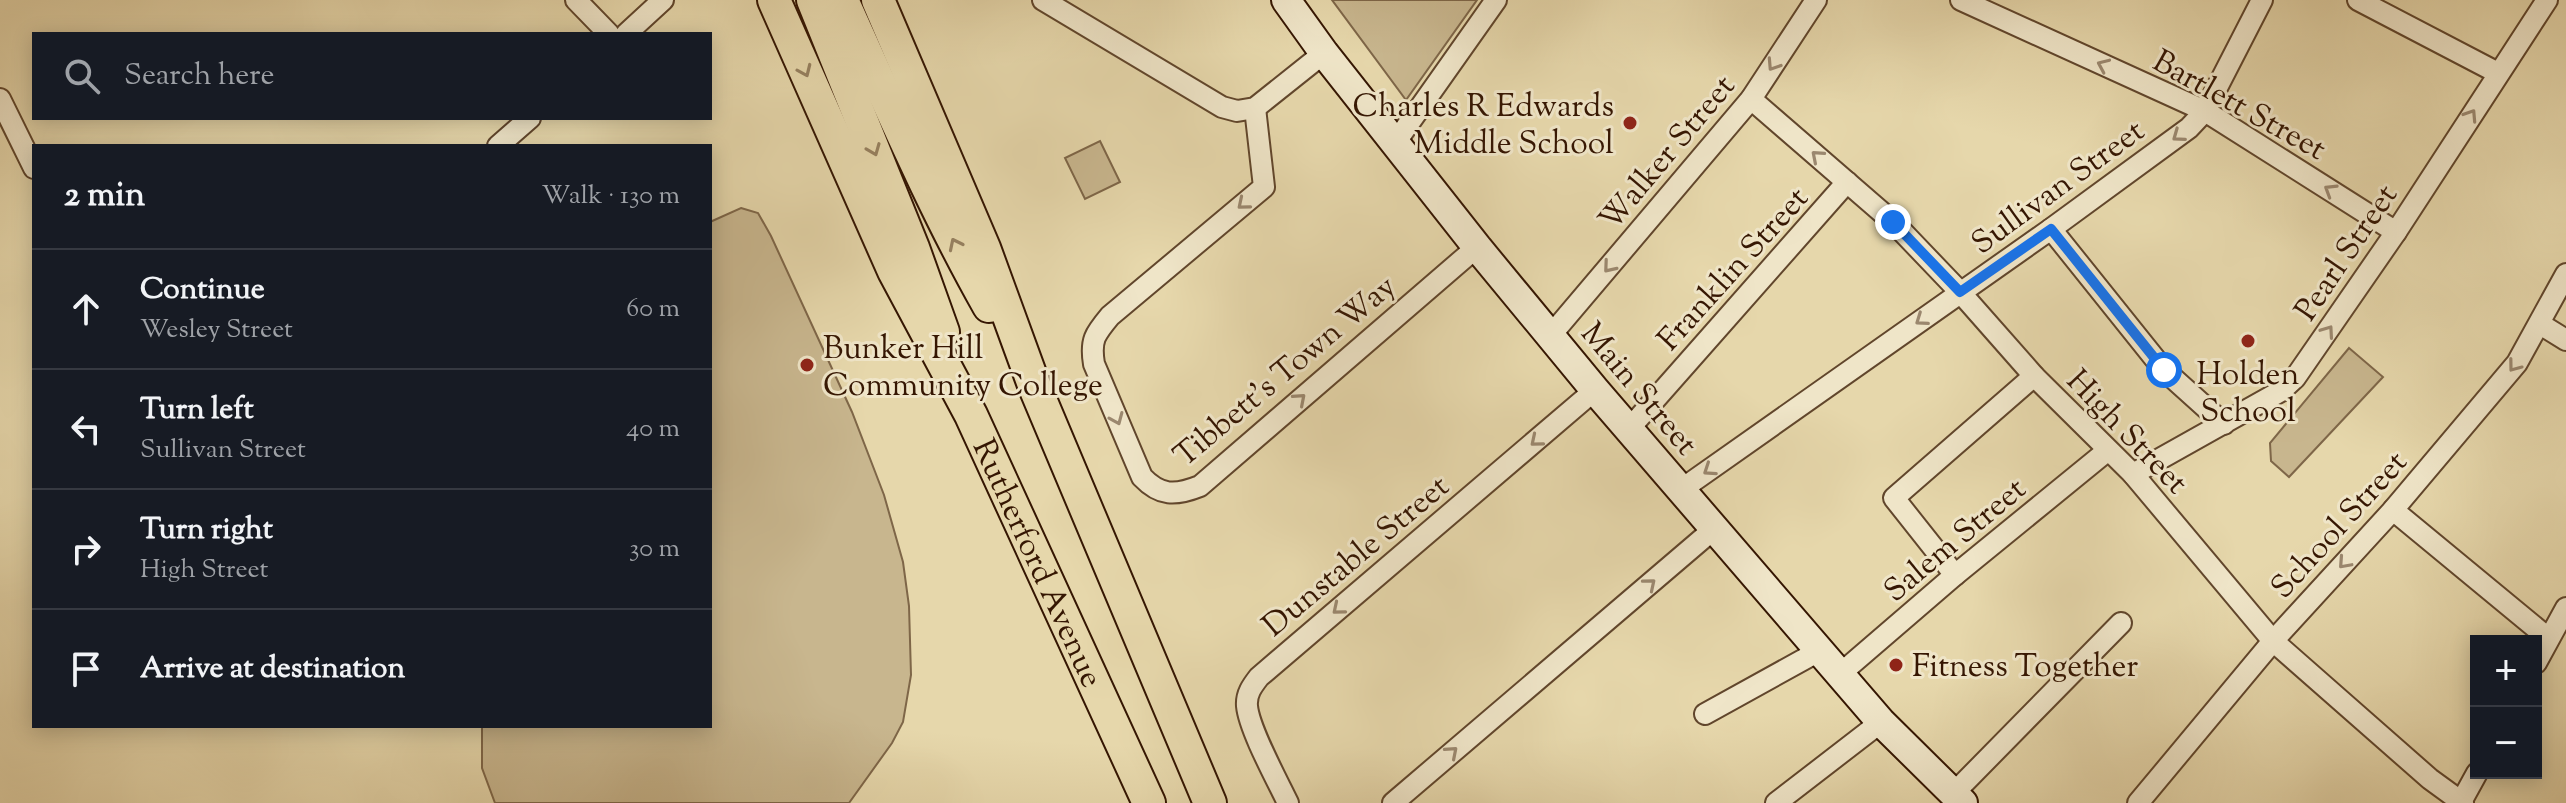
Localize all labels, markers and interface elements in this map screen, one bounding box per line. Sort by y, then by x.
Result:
search box [32,32,712,120]
street label: Bartlett Street [2143,40,2334,173]
icon: search [60,54,104,98]
text: Search here [124,55,274,98]
one-way arrow [1768,56,1783,71]
one-way arrow [2097,59,2111,75]
one-way arrow [796,63,812,78]
street label: Walker Street [1589,66,1747,242]
place label: Charles R Edwards Middle School [1353,85,1614,168]
one-way arrow [2462,109,2477,123]
street label: Sullivan Street [1963,110,2155,267]
marker: Charles R Edwards Middle School [1621,114,1639,132]
one-way arrow [2172,126,2187,141]
one-way arrow [864,142,881,156]
one-way arrow [1812,151,1827,166]
text: 2 min [64,172,145,221]
street label: Pearl Street [2285,176,2410,331]
text: Walk · 130 m [541,178,680,215]
street label: Franklin Street [1648,178,1821,362]
one-way arrow [2324,185,2339,200]
one-way arrow [1238,194,1253,209]
route end [1875,204,1911,240]
one-way arrow [949,237,965,252]
one-way arrow [1604,257,1619,272]
street label: Tibbett's Town Way [1165,265,1407,479]
text: Continue [140,269,265,312]
icon: ahead [64,287,108,331]
text: 60 m [626,291,680,328]
one-way arrow [1915,310,1930,325]
text: Wesley Street [140,312,293,349]
street label: Main Street [1568,313,1707,467]
one-way arrow [2318,326,2333,340]
place label: Bunker Hill Community College [823,327,1103,410]
marker: Holden School [2239,332,2257,350]
route start [2146,352,2182,388]
place label: Holden School [2197,353,2300,436]
marker: Bunker Hill Community College [798,356,816,374]
one-way arrow [2509,357,2523,372]
street label: High Street [2054,360,2197,506]
text: Turn left [140,389,254,432]
one-way arrow [1291,395,1305,409]
icon: left [64,407,108,451]
text: 40 m [626,411,680,448]
one-way arrow [1108,411,1124,425]
one-way arrow [1531,431,1546,446]
text: Sullivan Street [140,432,306,469]
street label: Rutherford Avenue [959,432,1113,695]
street label: School Street [2261,442,2419,610]
one-way arrow [1703,460,1717,475]
street label: Dunstable Street [1254,465,1460,649]
street label: Salem Street [1875,468,2037,615]
text: Turn right [140,509,273,552]
icon: right [64,527,108,571]
text: 30 m [629,531,680,568]
text: High Street [140,552,268,589]
one-way arrow [2340,554,2354,569]
one-way arrow [1640,579,1655,594]
one-way arrow [1333,600,1348,614]
map controls [2470,635,2542,779]
button: + [2470,635,2542,707]
place label: Fitness Together [1912,645,2138,691]
icon: arrive [64,647,108,691]
text: Arrive at destination [140,648,405,691]
marker: Fitness Together [1887,656,1905,674]
button: − [2470,707,2542,779]
one-way arrow [1442,747,1457,762]

